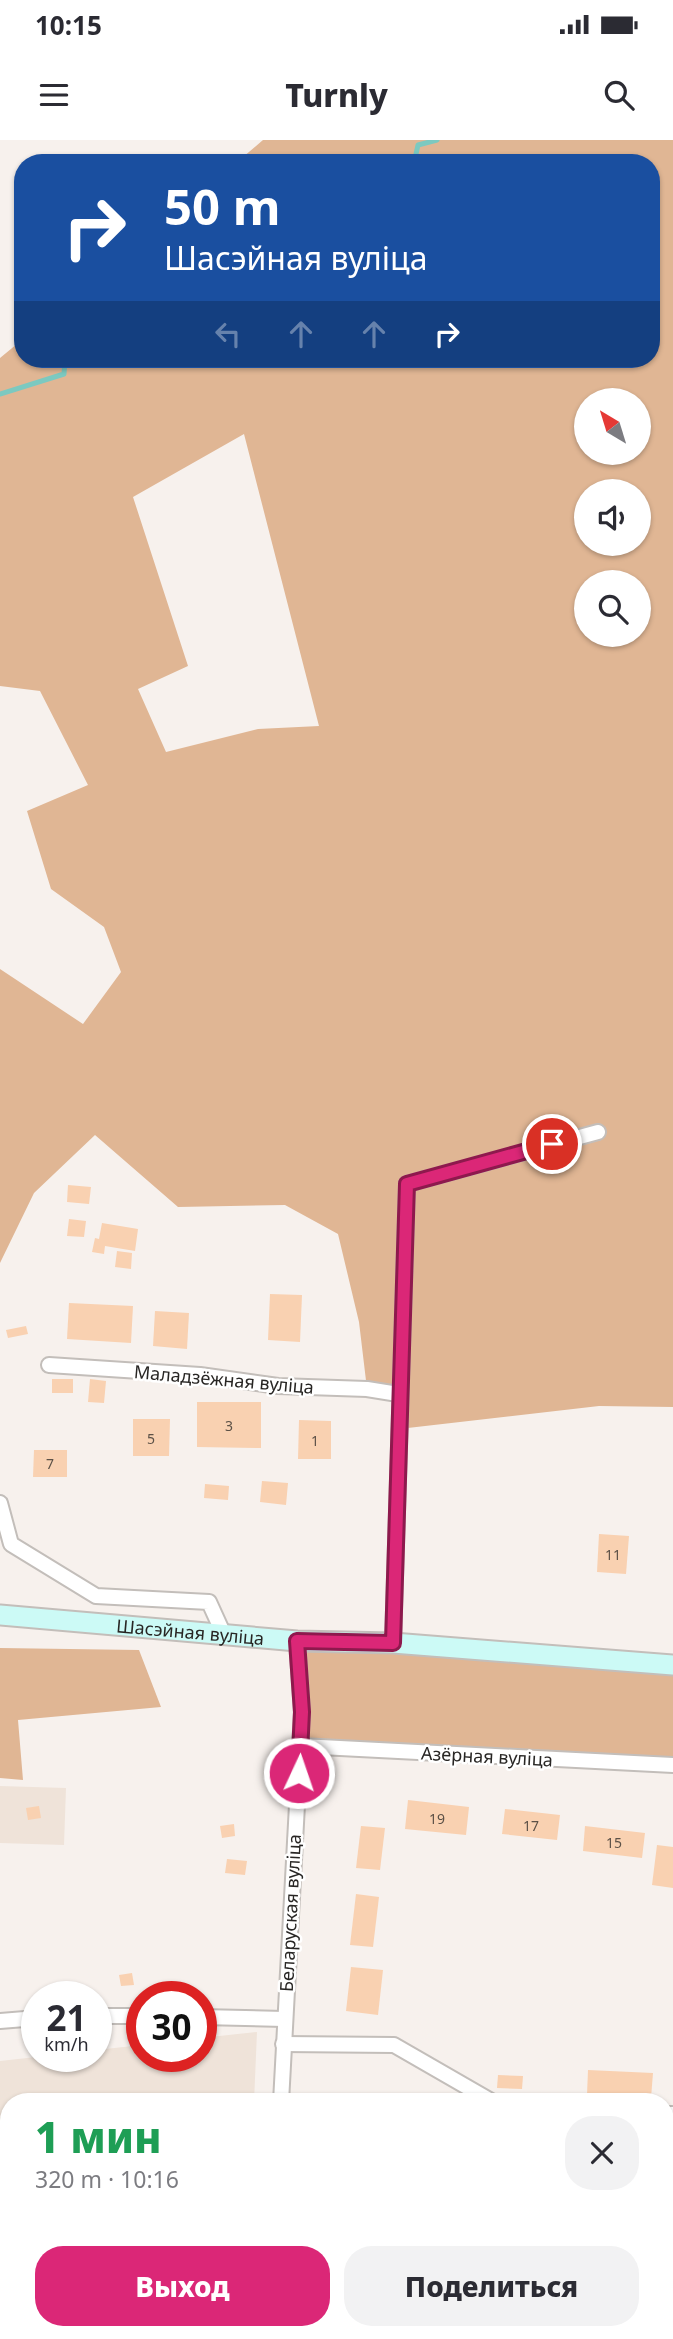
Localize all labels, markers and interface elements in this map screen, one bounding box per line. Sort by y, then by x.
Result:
text: 10:15 [35,7,102,43]
text: Turnly [285,73,388,116]
icon: menu [35,76,73,114]
icon: search [600,76,638,114]
text: 50 m [164,173,281,239]
icon: right [49,182,140,273]
text: Шасэйная вуліца [164,236,427,279]
icon: left [209,315,247,353]
icon: ahead [282,315,320,353]
icon: ahead [355,315,393,353]
icon: right [428,315,466,353]
north arrow [574,388,651,466]
map controls [574,388,651,647]
button: sound [574,479,651,556]
button: search [574,570,651,647]
pin [522,1114,582,1174]
icon: arrive [533,1125,571,1163]
street label: Маладзёжная вуліца [133,1359,315,1399]
house number: 3 [225,1416,233,1435]
house number: 5 [147,1429,155,1448]
house number: 1 [311,1431,319,1450]
house number: 7 [46,1454,54,1473]
house number: 11 [605,1545,621,1564]
street label: Шасэйная вуліца [115,1613,265,1650]
position arrow [262,1736,336,1810]
street label: Азёрная вуліца [421,1741,553,1771]
house number: 19 [429,1809,445,1828]
house number: 17 [523,1816,539,1835]
street label: Беларуская вуліца [274,1833,306,1993]
house number: 15 [606,1833,622,1852]
speed limit sign: 30 [126,1981,217,2072]
text: 21 [46,1994,87,2041]
text: km/h [44,2032,89,2056]
text: 1 мин [35,2108,162,2165]
button: close [565,2116,639,2190]
text: 320 m · 10:16 [35,2163,179,2195]
button: Выход [35,2246,330,2326]
button: Поделиться [344,2246,639,2326]

